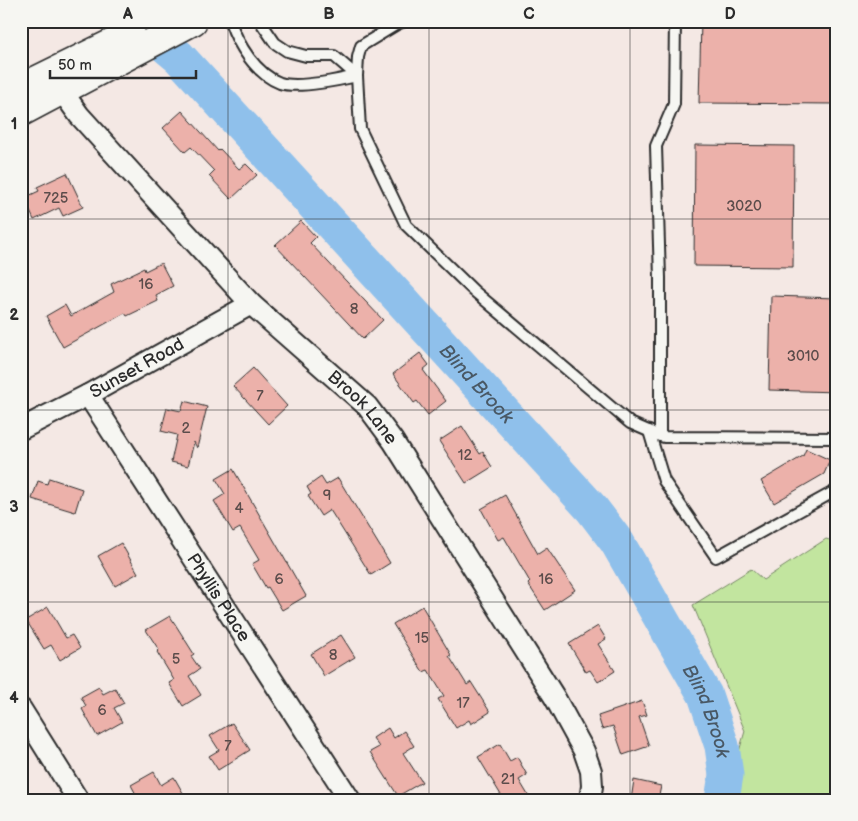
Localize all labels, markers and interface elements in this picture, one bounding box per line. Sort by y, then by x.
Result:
text: A [122,5,133,24]
text: B [323,5,335,24]
text: C [523,5,535,24]
text: D [724,5,736,24]
scale bar [50,48,196,80]
text: 50 m [58,56,92,75]
text: 1 [11,115,17,134]
house number: 725 [44,189,68,208]
house number: 3020 [726,197,762,216]
house number: 16 [139,275,153,294]
house number: 8 [350,300,359,319]
text: 2 [9,306,19,325]
street label: Sunset Road [86,334,188,403]
water label: Blind Brook [434,340,518,429]
house number: 3010 [787,347,820,366]
street label: Brook Lane [323,366,402,449]
house number: 7 [256,387,264,406]
house number: 2 [182,419,191,438]
house number: 12 [458,446,472,465]
house number: 9 [323,486,331,505]
text: 3 [9,498,19,517]
house number: 4 [234,499,244,518]
street label: Phyllis Place [182,549,255,646]
house number: 6 [274,570,284,589]
house number: 16 [539,570,553,589]
house number: 15 [415,629,429,648]
house number: 8 [329,646,338,665]
house number: 5 [172,650,180,669]
water label: Blind Brook [677,661,734,760]
text: 4 [9,689,19,708]
house number: 17 [456,694,470,713]
house number: 6 [97,701,107,720]
house number: 7 [224,737,232,756]
house number: 21 [501,770,515,789]

